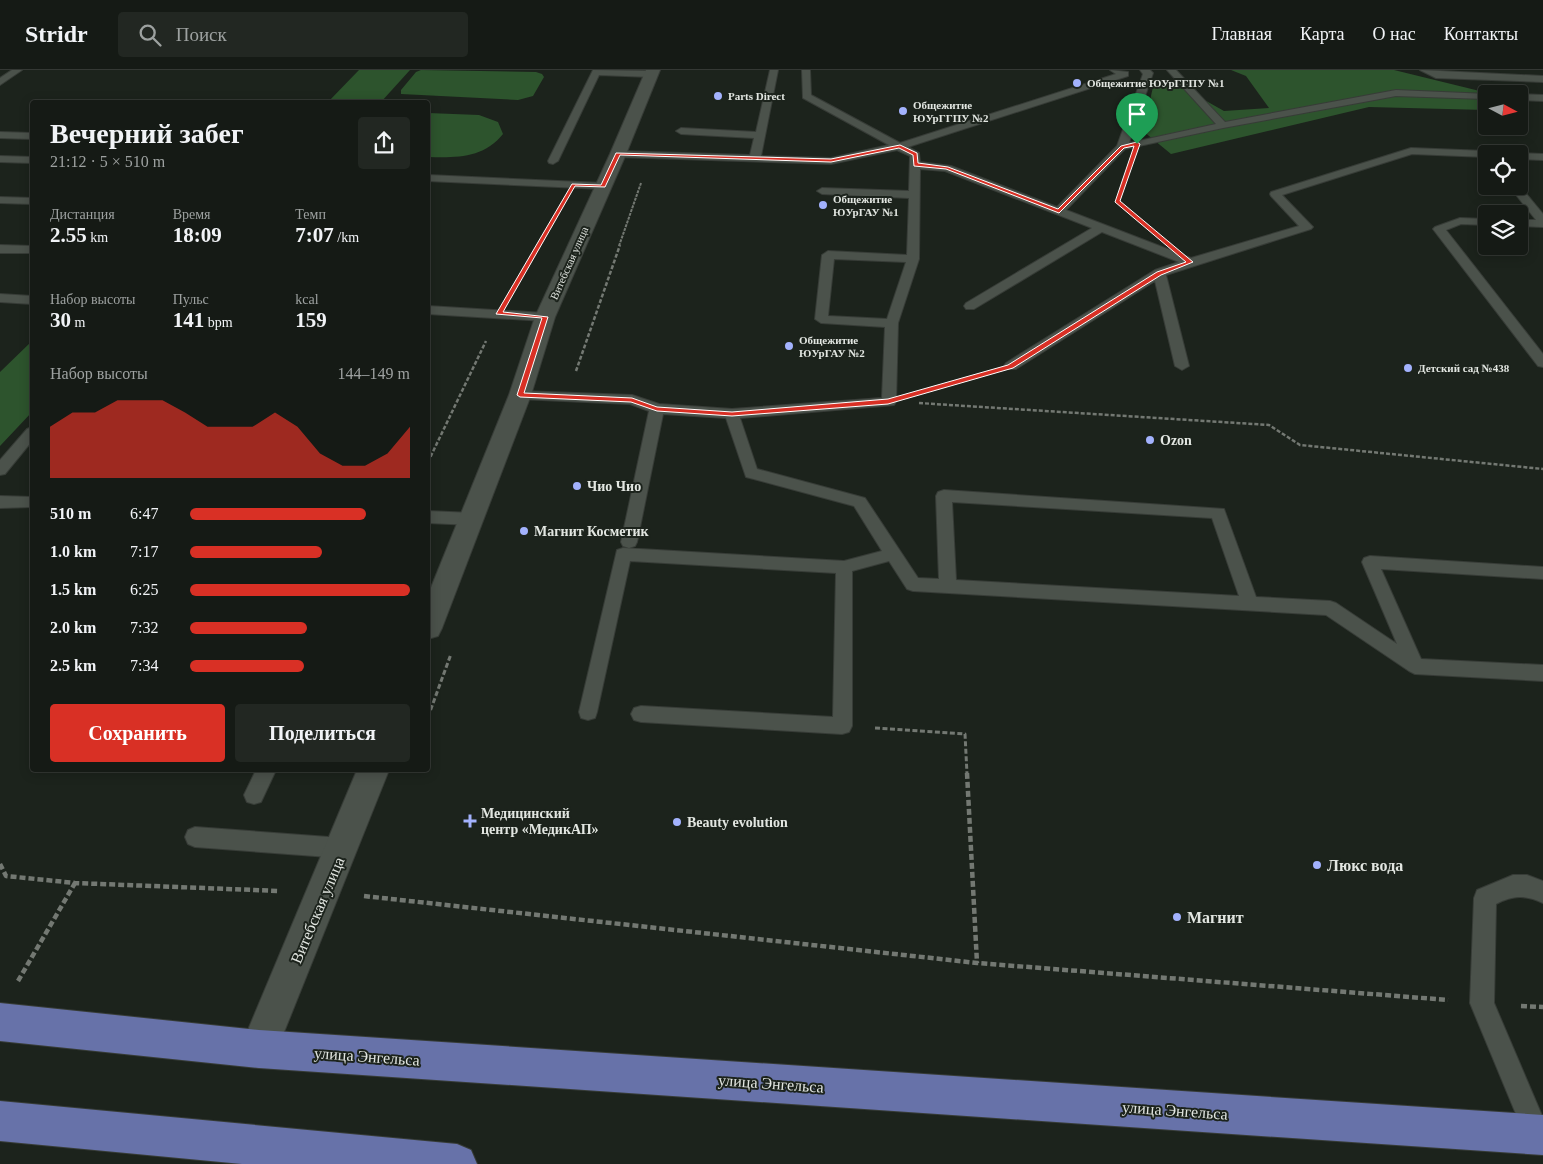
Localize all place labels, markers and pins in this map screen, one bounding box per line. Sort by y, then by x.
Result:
marker: Общежитие ЮУрГГПУ №1 [1071,77,1083,89]
place label: Общежитие ЮУрГГПУ №1 [1087,77,1225,89]
marker: Parts Direct [712,90,724,102]
place label: Parts Direct [728,90,785,102]
pin [1116,93,1158,144]
place label: Общежитие ЮУрГГПУ №2 [913,99,989,124]
marker: Общежитие ЮУрГГПУ №2 [897,105,909,117]
place label: Общежитие ЮУрГАУ №1 [833,193,899,218]
marker: Общежитие ЮУрГАУ №1 [817,199,829,211]
place label: Общежитие ЮУрГАУ №2 [799,334,865,359]
marker: Общежитие ЮУрГАУ №2 [783,340,795,352]
marker: Детский сад №438 [1402,362,1414,374]
place label: Детский сад №438 [1418,362,1510,374]
place label: Ozon [1160,433,1192,448]
marker: Ozon [1144,434,1156,446]
place label: Чио Чио [587,479,641,494]
marker: Чио Чио [571,480,583,492]
place label: Магнит Косметик [534,524,649,539]
marker: Магнит Косметик [518,525,530,537]
place label: Медицинский центр «МедикАП» [481,806,599,837]
marker: Медицинский центр «МедикАП» [463,814,477,828]
place label: Beauty evolution [687,815,788,830]
marker: Beauty evolution [671,816,683,828]
place label: Люкс вода [1327,857,1403,874]
marker: Люкс вода [1311,859,1323,871]
place label: Магнит [1187,909,1244,926]
marker: Магнит [1171,911,1183,923]

